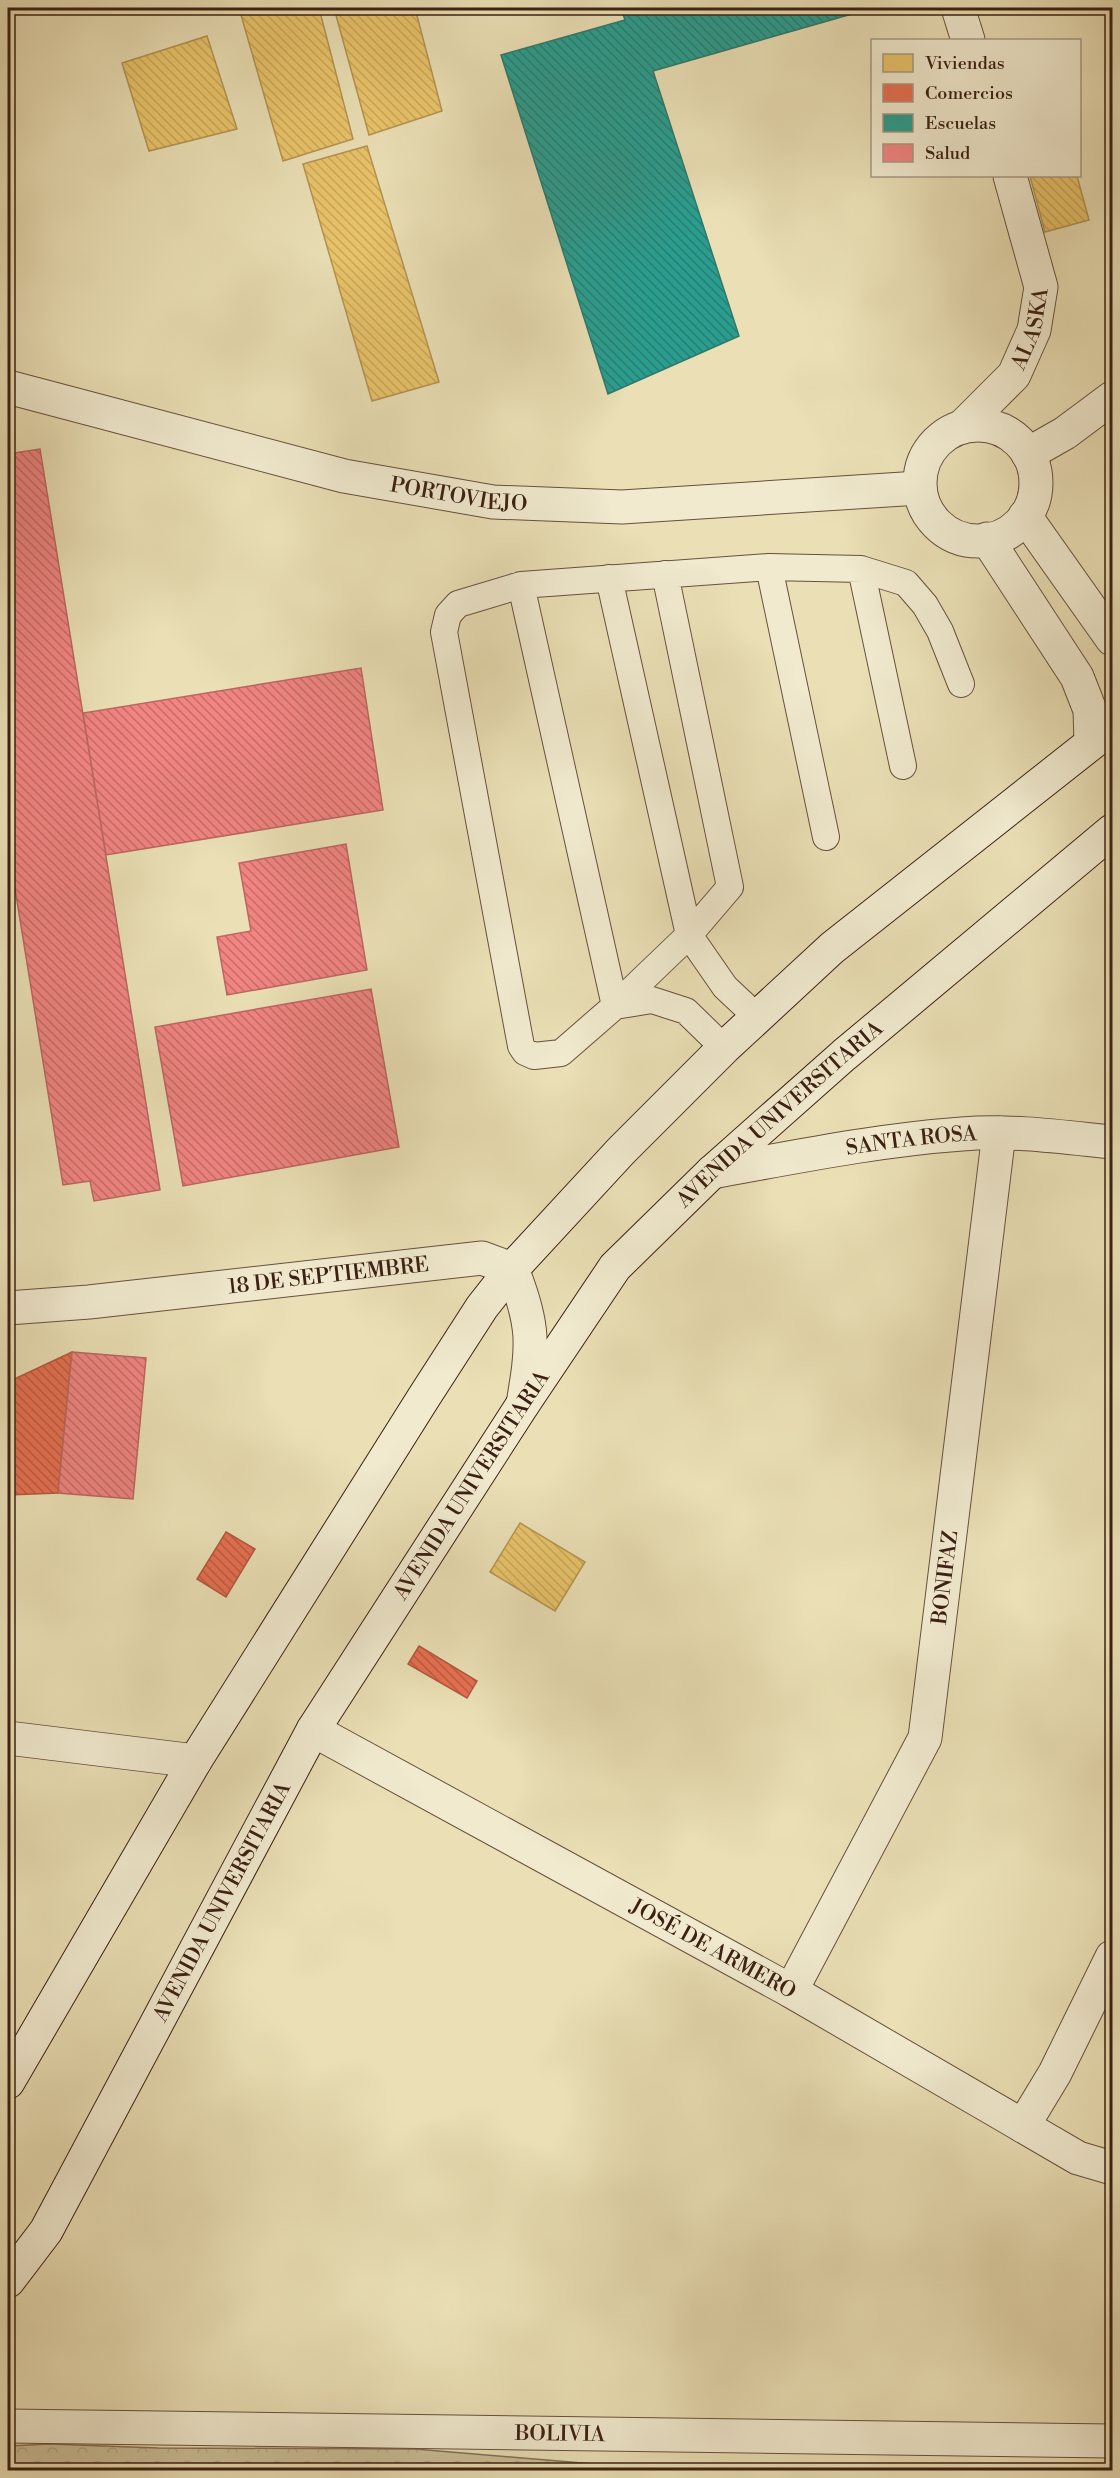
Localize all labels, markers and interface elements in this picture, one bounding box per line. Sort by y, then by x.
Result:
legend [871,39,1081,177]
text: Viviendas [924,52,1005,75]
text: Comercios [925,82,1013,105]
text: Escuelas [925,112,996,135]
text: Salud [925,142,971,165]
street label: ALASKA [1006,286,1055,375]
street label: PORTOVIEJO [388,472,528,517]
street label: AVENIDA UNIVERSITARIA [671,1016,889,1214]
street label: SANTA ROSA [844,1121,978,1162]
street label: 18 DE SEPTIEMBRE [227,1252,430,1300]
street label: AVENIDA UNIVERSITARIA [388,1366,556,1606]
street label: BONIFAZ [927,1529,964,1627]
street label: AVENIDA UNIVERSITARIA [147,1777,297,2027]
street label: JOSÉ DE ARMERO [624,1893,800,2005]
street label: BOLIVIA [514,2421,606,2448]

